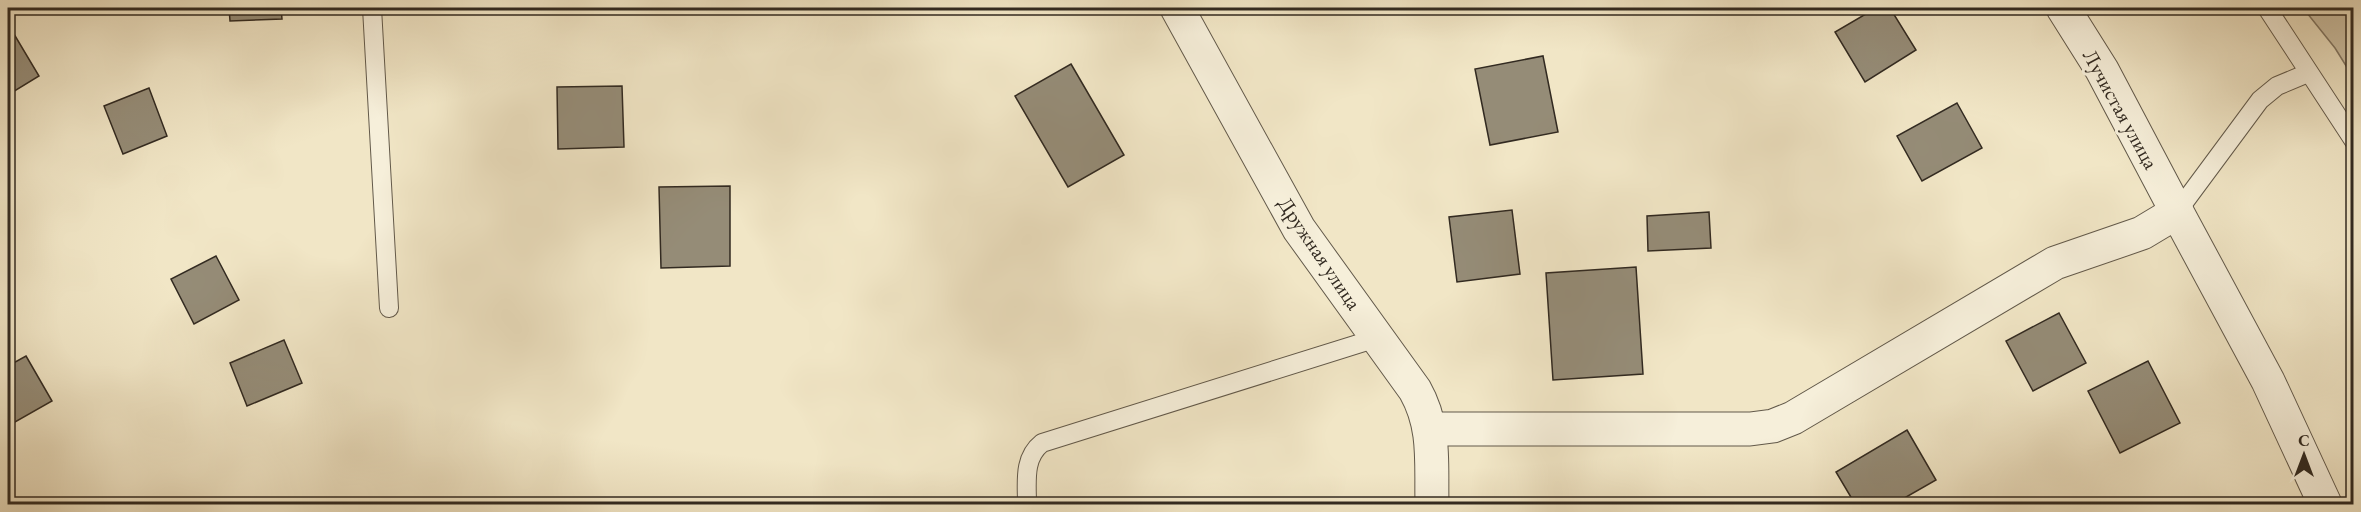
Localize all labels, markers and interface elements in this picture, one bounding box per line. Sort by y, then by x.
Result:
street label: Лучистая улица [2077,44,2165,174]
street label: Дружная улица [1272,191,1368,315]
north arrow [2274,425,2334,485]
text: С [2298,430,2310,451]

